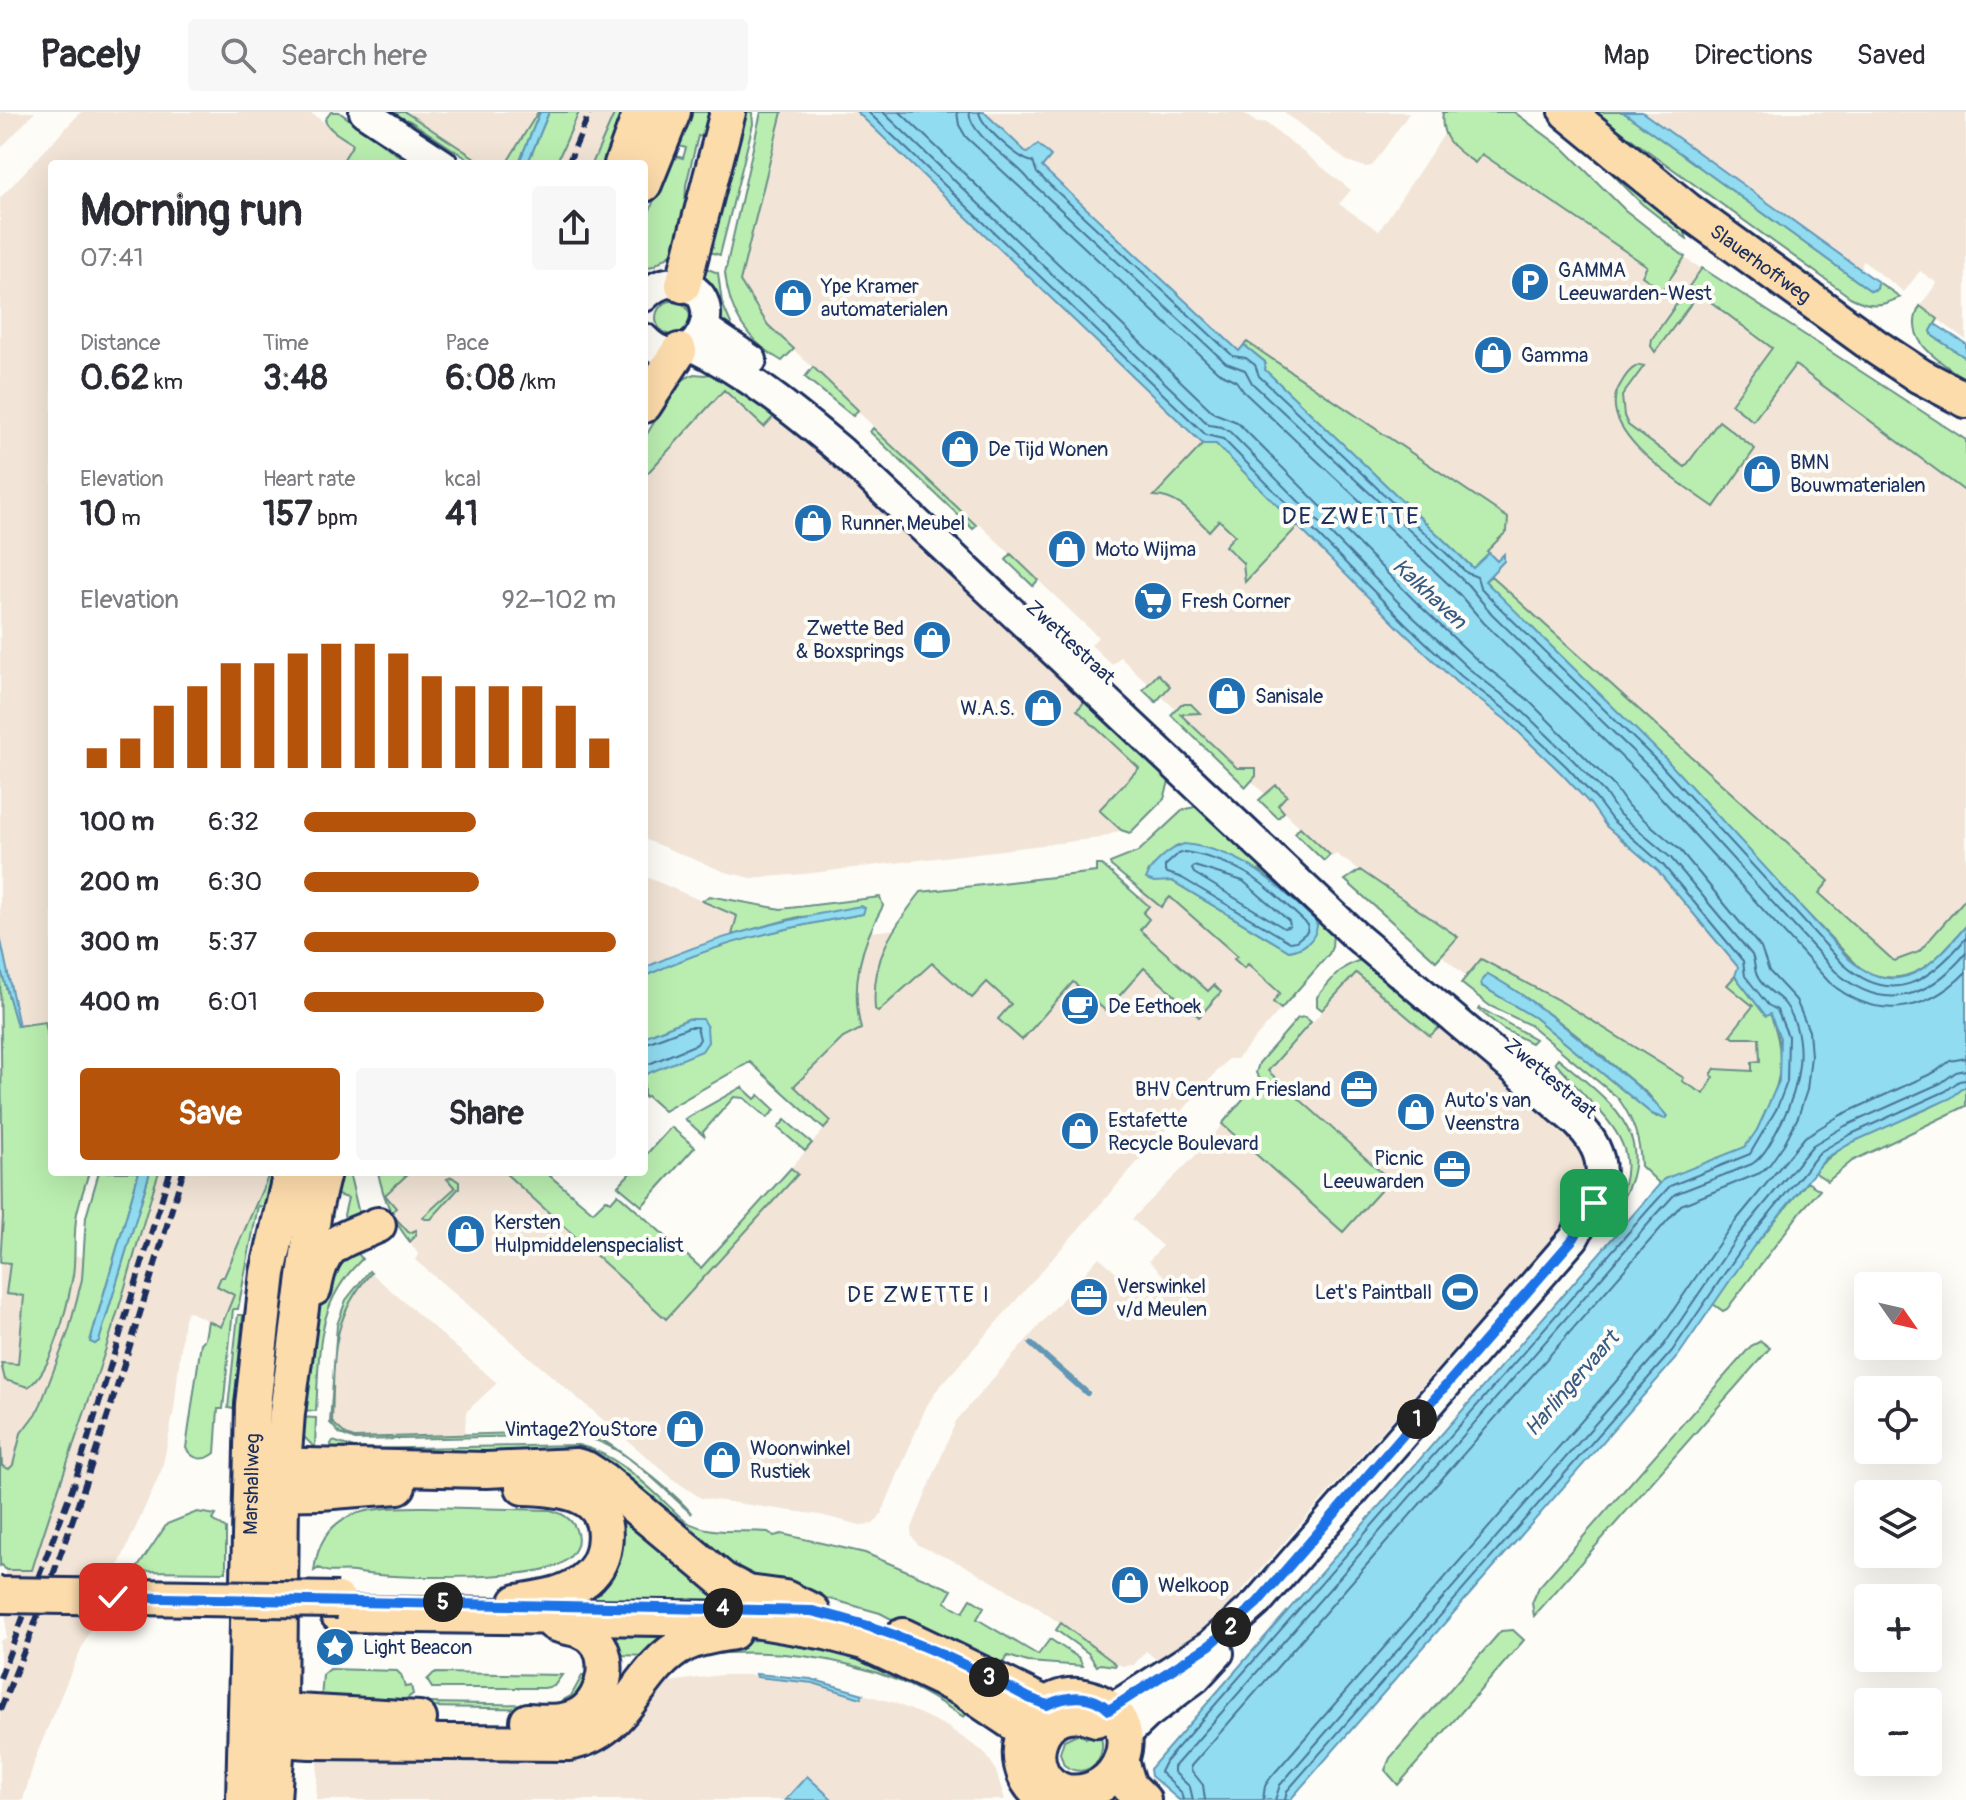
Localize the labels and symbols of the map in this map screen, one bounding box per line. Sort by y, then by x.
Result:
street label: Slauerhoffweg [1705,219,1816,309]
place label: GAMMA Leeuwarden-West [1558,258,1713,306]
parking icon: GAMMA Leeuwarden-West [1509,261,1551,303]
place label: Ype Kramer automaterialen [820,274,948,322]
shop icon: Ype Kramer automaterialen [772,277,814,319]
shop icon: Gamma [1472,334,1514,376]
place label: Gamma [1521,343,1588,368]
shop icon: De Tijd Wonen [939,428,981,470]
place label: De Tijd Wonen [988,437,1108,462]
place label: BMN Bouwmaterialen [1790,450,1926,498]
shop icon: BMN Bouwmaterialen [1741,453,1783,495]
shop icon: Runner Meubel [792,502,834,544]
district label: DE ZWETTE [1281,502,1421,531]
place label: Runner Meubel [841,511,965,536]
shop icon: Moto Wijma [1046,528,1088,570]
place label: Moto Wijma [1095,537,1196,562]
water label: Kalkhaven [1386,552,1473,636]
supermarket icon: Fresh Corner [1132,580,1174,622]
place label: Fresh Corner [1181,589,1291,614]
street label: Zwettestraat [1021,595,1121,691]
place label: Zwette Bed & Boxsprings [796,616,904,664]
shop icon: Zwette Bed & Boxsprings [911,619,953,661]
shop icon: Sanisale [1206,675,1248,717]
place label: Sanisale [1255,684,1323,709]
shop icon: W.A.S. [1022,687,1064,729]
place label: W.A.S. [960,696,1015,721]
cafe icon: De Eethoek [1059,985,1101,1027]
place label: De Eethoek [1108,994,1202,1019]
street label: Zwettestraat [1500,1033,1603,1125]
office icon: BHV Centrum Friesland [1338,1068,1380,1110]
place label: BHV Centrum Friesland [1135,1077,1331,1102]
place label: Auto's van Veenstra [1444,1088,1531,1136]
shop icon: Auto's van Veenstra [1395,1091,1437,1133]
place label: Estafette Recycle Boulevard [1108,1108,1259,1156]
shop icon: Estafette Recycle Boulevard [1059,1110,1101,1152]
place label: Picnic Leeuwarden [1323,1146,1424,1194]
office icon: Picnic Leeuwarden [1431,1148,1473,1190]
pin [1560,1169,1628,1237]
place label: Kersten Hulpmiddelenspecialist [494,1210,685,1258]
shop icon: Kersten Hulpmiddelenspecialist [445,1213,487,1255]
sports icon: Let's Paintball [1439,1271,1481,1313]
north arrow [1854,1272,1942,1360]
place label: Verswinkel v/d Meulen [1116,1274,1207,1322]
office icon: Verswinkel v/d Meulen [1068,1276,1110,1318]
place label: Let's Paintball [1315,1280,1432,1305]
district label: DE ZWETTE I [847,1281,991,1309]
water label: Harlingervaart [1518,1324,1626,1442]
pin: 1 [1397,1399,1437,1439]
shop icon: Vintage2YouStore [664,1408,706,1450]
place label: Vintage2YouStore [504,1417,657,1442]
street label: Marshallweg [238,1433,265,1535]
place label: Woonwinkel Rustiek [750,1436,851,1484]
shop icon: Woonwinkel Rustiek [701,1439,743,1481]
pin [79,1563,147,1631]
shop icon: Welkoop [1109,1564,1151,1606]
place label: Welkoop [1158,1573,1229,1598]
pin: 5 [423,1582,463,1622]
pin: 4 [703,1588,743,1628]
pin: 2 [1211,1607,1251,1647]
place icon: Light Beacon [314,1626,356,1668]
place label: Light Beacon [363,1635,472,1660]
pin: 3 [969,1657,1009,1697]

